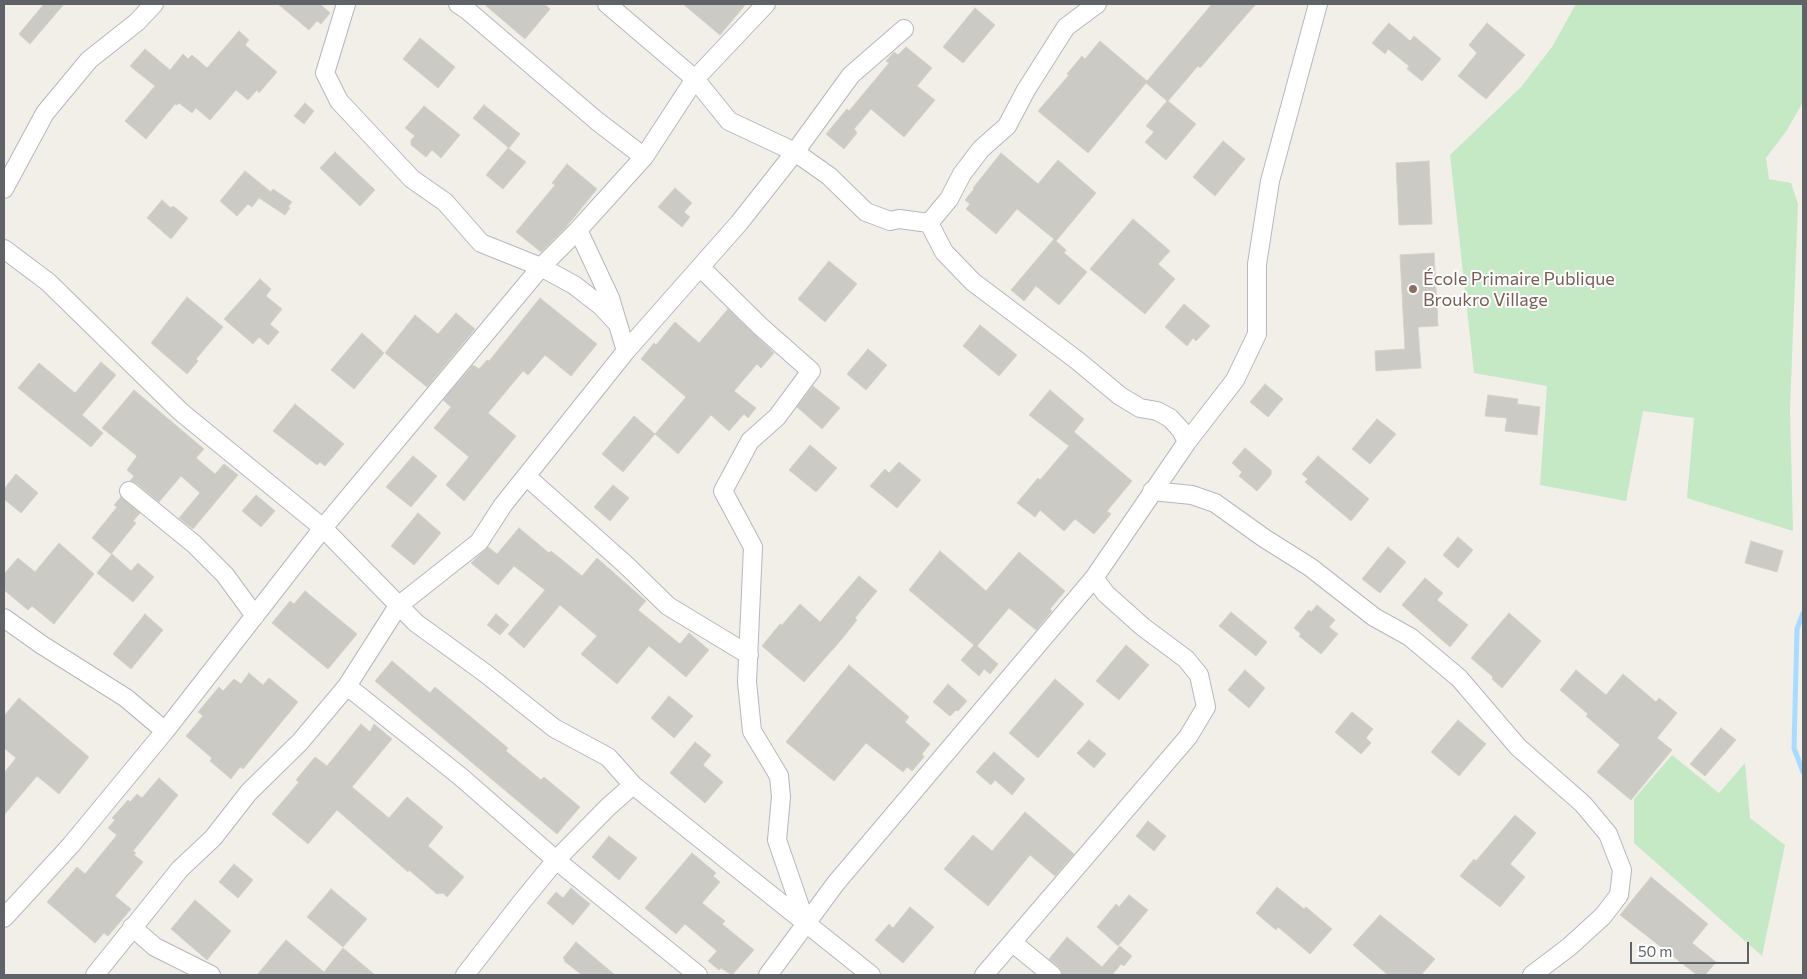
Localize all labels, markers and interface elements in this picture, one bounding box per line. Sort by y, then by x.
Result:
place label: École Primaire Publique Broukro Village [1423,268,1615,310]
marker: École Primaire Publique Broukro Village [1407,283,1419,295]
scale bar [1632,932,1751,964]
text: 50 m [1638,942,1672,960]

